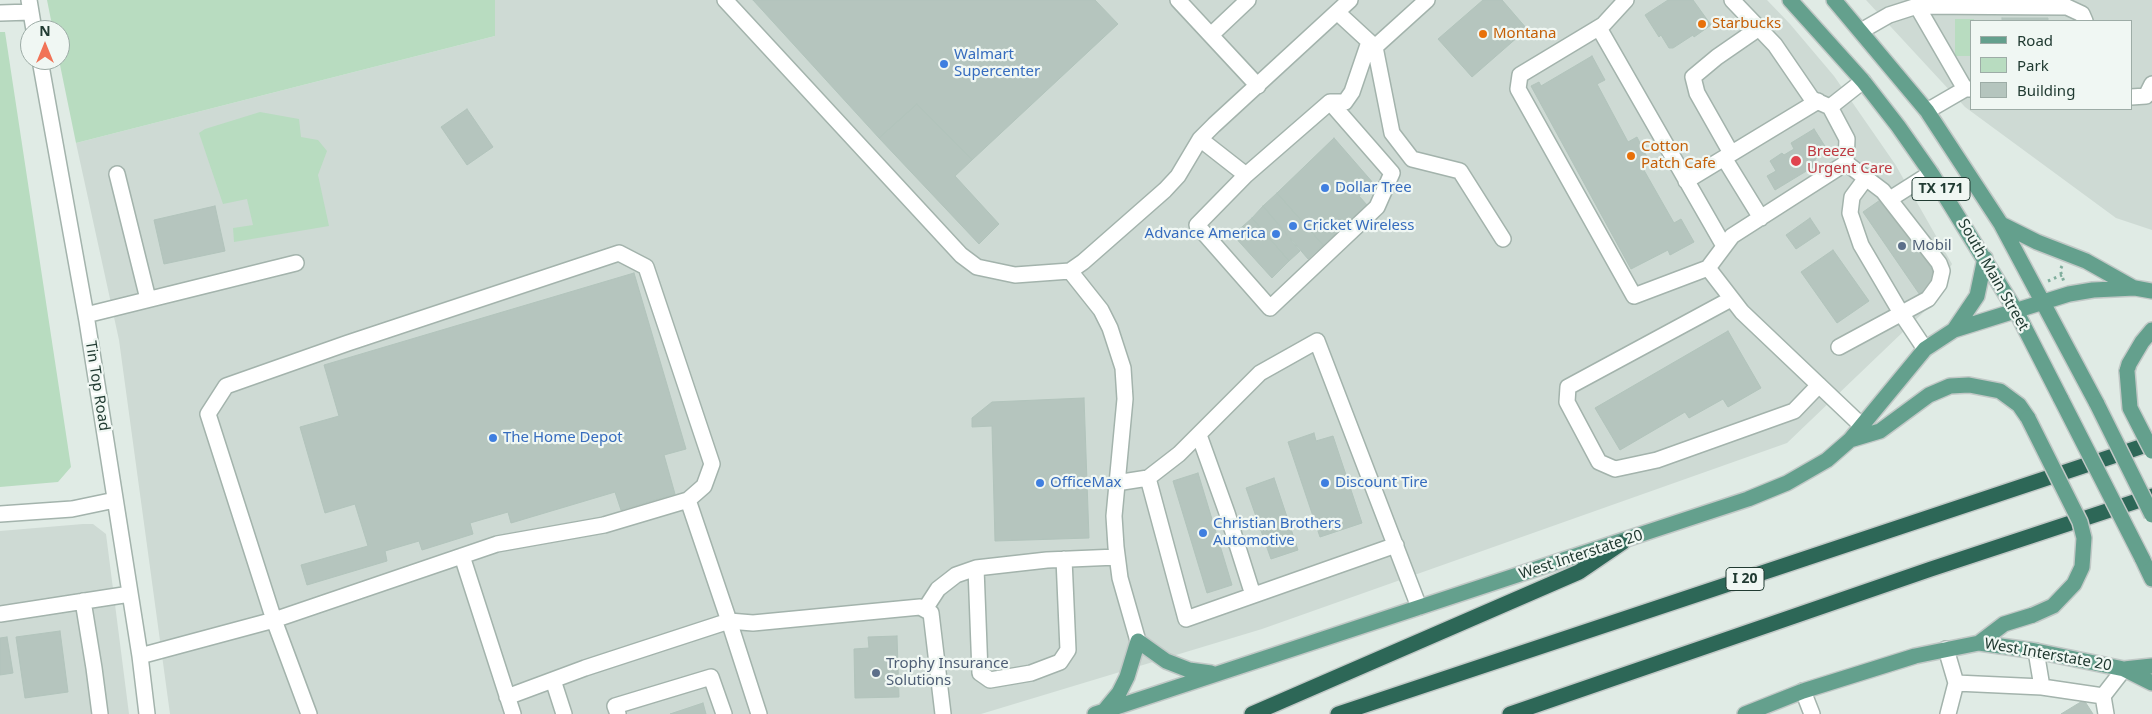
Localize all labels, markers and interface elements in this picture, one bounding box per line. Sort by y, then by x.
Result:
place label: Starbucks [1712,15,1781,33]
marker: Starbucks [1696,18,1708,30]
north arrow [20,20,70,70]
legend [1970,20,2132,110]
text: N [39,21,51,40]
place label: Montana [1493,25,1556,43]
marker: Montana [1477,28,1489,40]
text: Road [2017,30,2053,50]
place label: Walmart Supercenter [954,46,1040,81]
text: Park [2017,55,2049,75]
marker: Walmart Supercenter [938,58,950,70]
text: Building [2017,80,2075,100]
place label: Cotton Patch Cafe [1641,138,1716,173]
place label: Breeze Urgent Care [1807,143,1893,178]
marker: Cotton Patch Cafe [1625,150,1637,162]
marker: Breeze Urgent Care [1789,154,1803,168]
road number: TX 171 [1912,178,1970,200]
place label: Dollar Tree [1335,179,1412,197]
marker: Dollar Tree [1319,182,1331,194]
street label: South Main Street [1954,216,2032,334]
place label: Cricket Wireless [1303,217,1414,235]
marker: Cricket Wireless [1287,220,1299,232]
place label: Advance America [1145,225,1266,243]
marker: Advance America [1270,228,1282,240]
place label: Mobil [1912,237,1952,255]
marker: Mobil [1896,240,1908,252]
street label: Tin Top Road [81,340,113,432]
place label: The Home Depot [503,429,623,447]
marker: The Home Depot [487,432,499,444]
place label: OfficeMax [1050,474,1122,492]
place label: Discount Tire [1335,474,1428,492]
marker: OfficeMax [1034,477,1046,489]
marker: Discount Tire [1319,477,1331,489]
place label: Christian Brothers Automotive [1213,515,1341,550]
marker: Christian Brothers Automotive [1197,527,1209,539]
street label: West Interstate 20 [1517,527,1645,583]
road number: I 20 [1726,568,1764,590]
street label: West Interstate 20 [1983,635,2113,675]
place label: Trophy Insurance Solutions [886,655,1009,690]
marker: Trophy Insurance Solutions [870,667,882,679]

